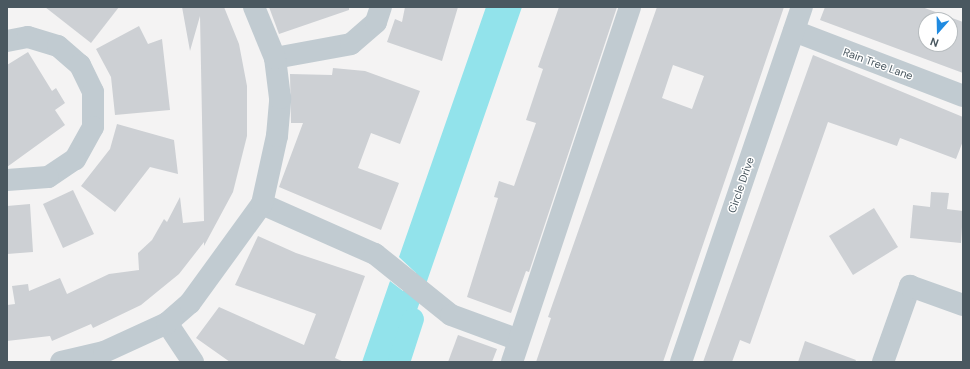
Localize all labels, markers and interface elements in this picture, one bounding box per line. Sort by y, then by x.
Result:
north arrow [918,12,958,52]
text: N [928,34,940,50]
street label: Rain Tree Lane [841,45,915,83]
street label: Circle Drive [725,155,757,215]

